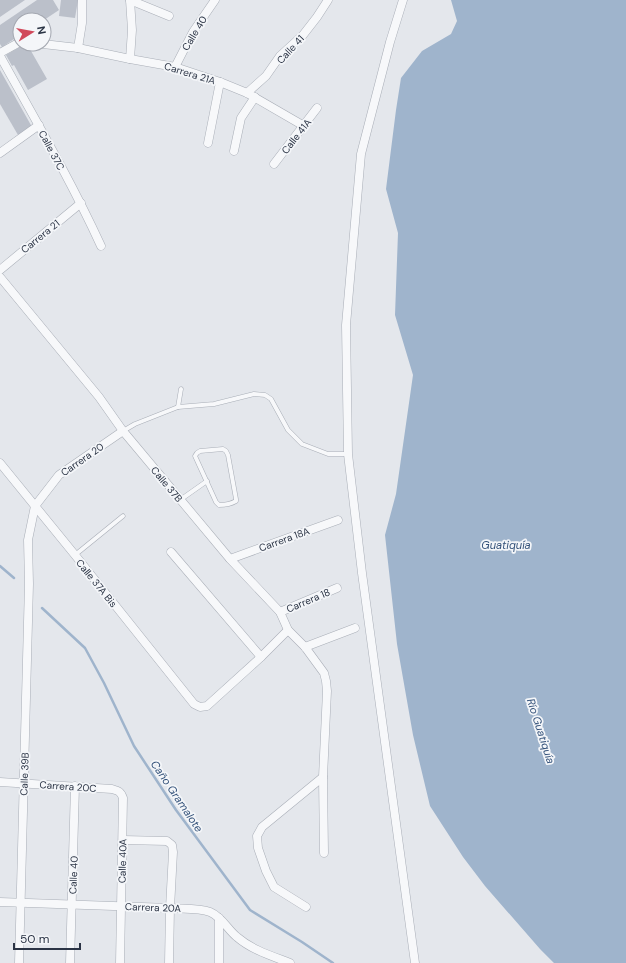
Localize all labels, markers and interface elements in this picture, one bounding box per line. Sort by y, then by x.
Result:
north arrow [12,12,52,52]
street label: Calle 40 [179,13,210,53]
text: N [34,25,49,35]
street label: Calle 41 [274,32,307,66]
street label: Carrera 21A [163,60,217,88]
street label: Calle 41A [279,116,314,157]
street label: Calle 37C [36,128,67,172]
street label: Carrera 21 [18,217,62,256]
street label: Carrera 20 [58,440,107,479]
street label: Calle 37B [148,464,185,505]
street label: Carrera 18A [257,524,312,555]
water label: Guatiquía [481,538,531,552]
street label: Calle 37A Bis [73,557,120,610]
street label: Carrera 18 [284,585,332,616]
water label: Río Guatiquía [524,696,558,766]
street label: Calle 39B [17,752,32,796]
water label: Caño Gramalote [148,757,206,835]
street label: Carrera 20C [39,778,97,795]
street label: Calle 40A [116,838,129,883]
street label: Calle 40 [66,855,81,894]
street label: Carrera 20A [125,900,182,915]
scale bar [14,925,80,951]
text: 50 m [20,931,49,947]

